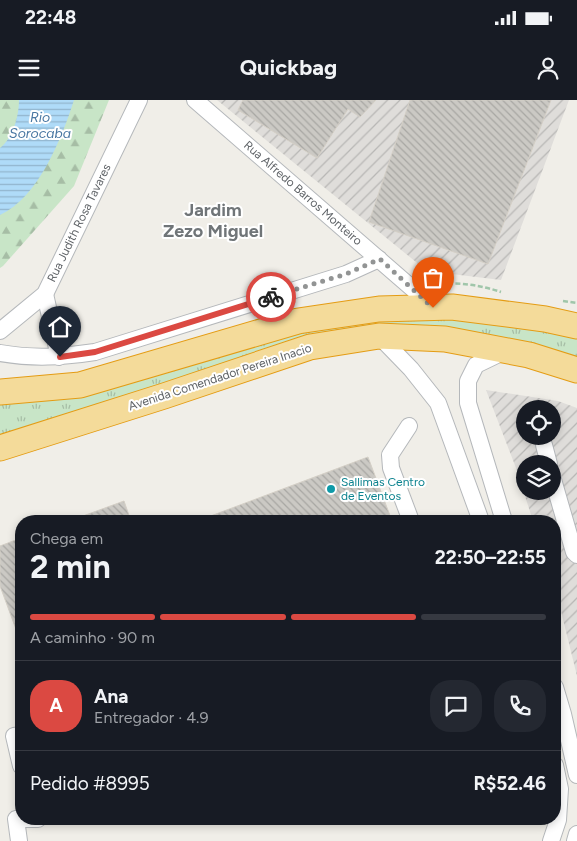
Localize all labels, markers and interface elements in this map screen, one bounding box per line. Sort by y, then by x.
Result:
text: 22:48 [25,6,76,29]
icon: menu [15,54,43,82]
text: Quickbag [240,54,337,81]
icon: person [534,54,562,82]
water label: Rio Sorocaba [9,109,71,142]
street label: Rua Alfredo Barros Monteiro [241,138,365,248]
street label: Rua Judith Rosa Tavares [44,161,114,284]
district label: Jardim Zezo Miguel [163,199,263,242]
pin [412,257,454,308]
icon: bag [419,264,447,292]
courier [246,272,296,322]
icon: bike [257,283,285,311]
pin [39,306,81,357]
icon: home [46,313,74,341]
street label: Avenida Comendador Pereira Inacio [127,341,313,413]
map controls [516,400,561,500]
button: locate [516,400,561,445]
button: layers [516,455,561,500]
place label: Sallimas Centro de Eventos [341,475,425,503]
marker: Sallimas Centro de Eventos [325,483,337,495]
text: Chega em [30,529,103,548]
text: 22:50–22:55 [435,546,546,569]
text: 2 min [30,548,111,586]
text: A caminho · 90 m [30,628,155,647]
button: chat [430,680,482,732]
button: phone [494,680,546,732]
text: Ana [94,685,129,708]
text: A [49,694,63,717]
text: Entregador · 4.9 [94,708,209,727]
text: Pedido #8995 [30,772,150,795]
text: R$52.46 [473,772,546,795]

